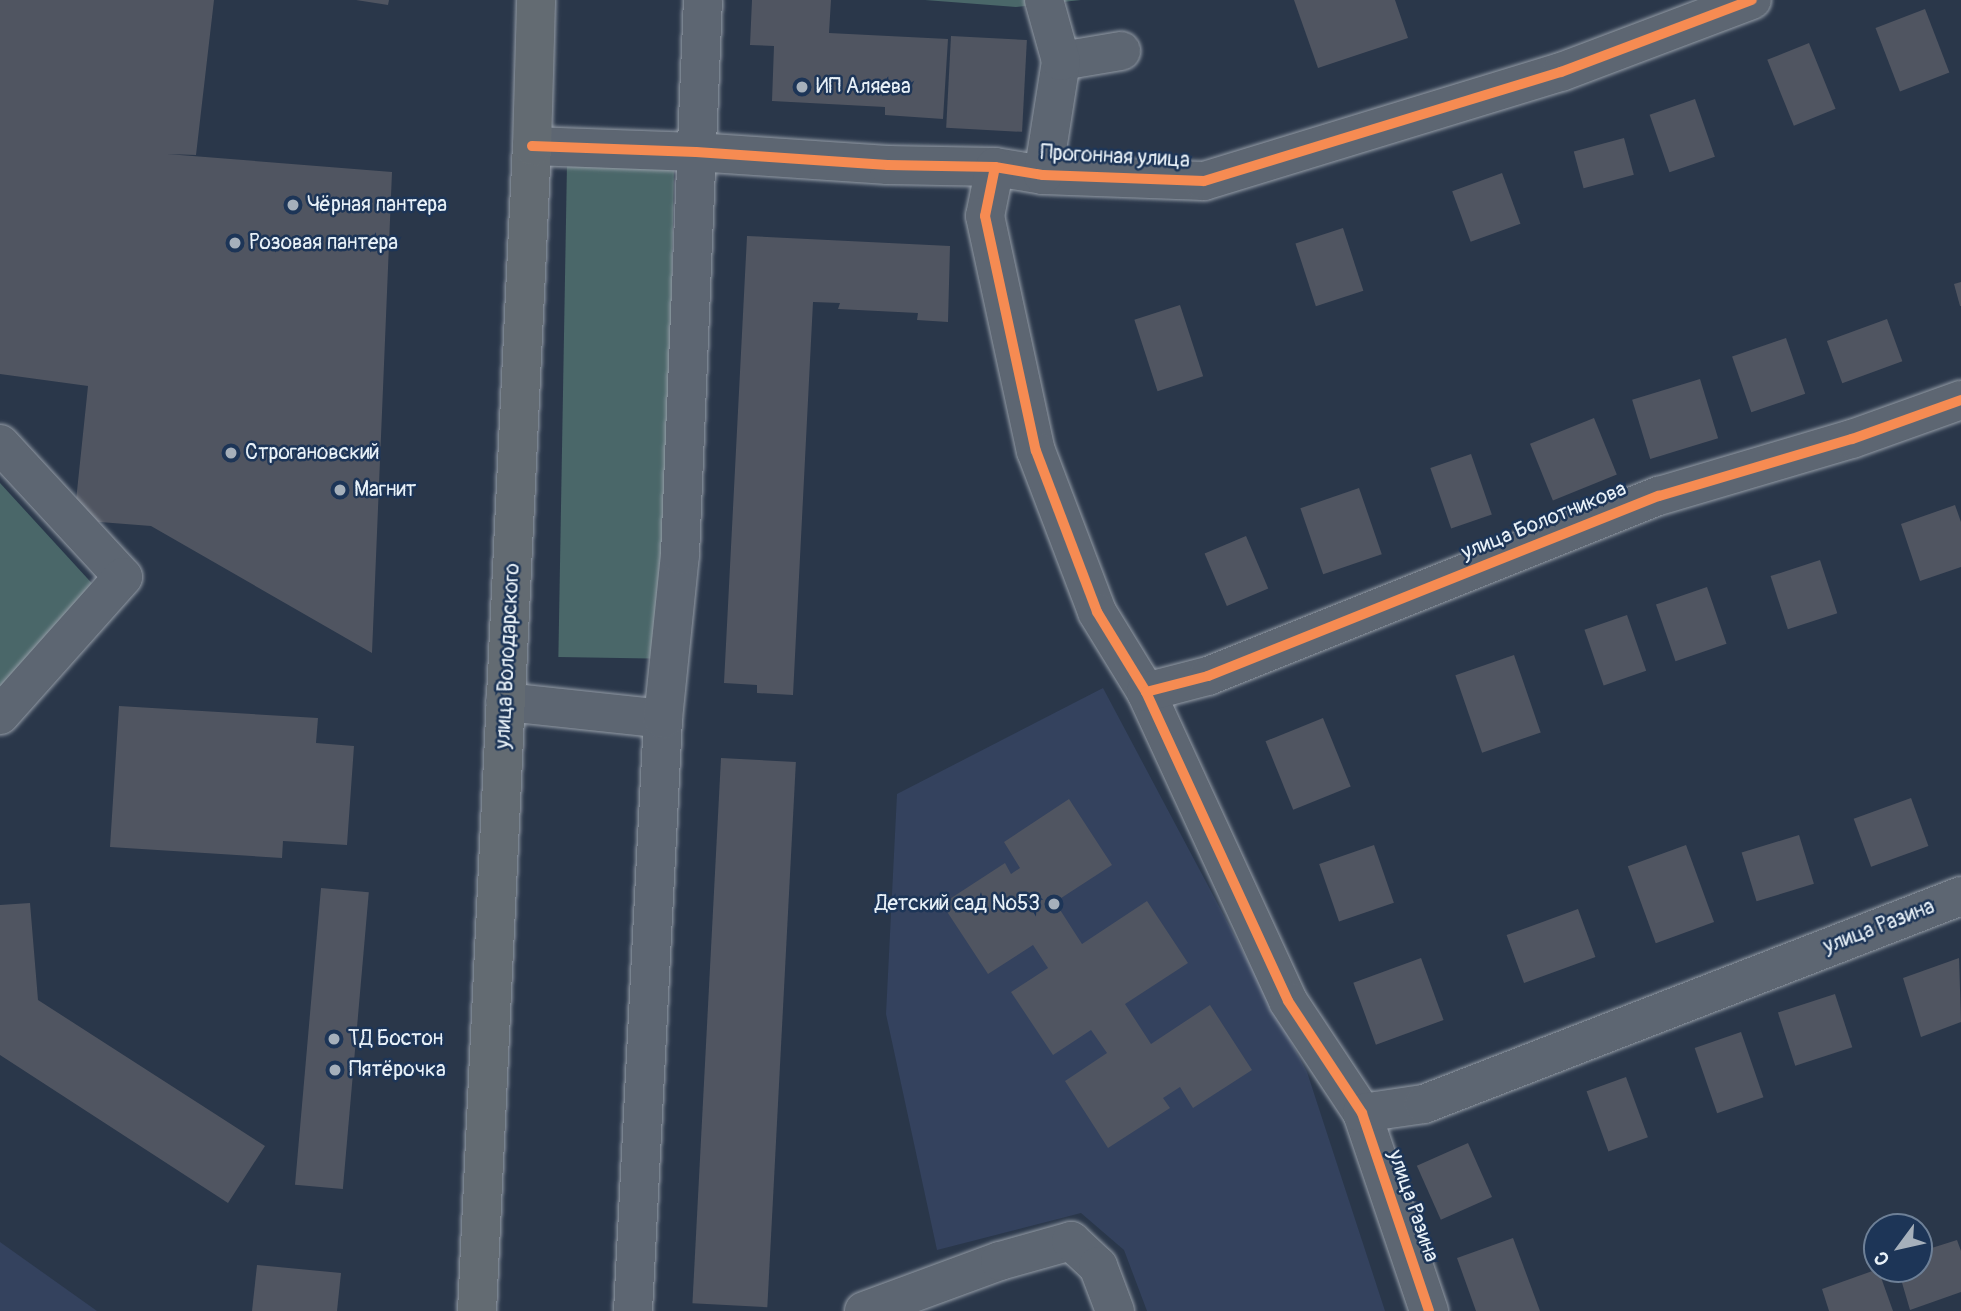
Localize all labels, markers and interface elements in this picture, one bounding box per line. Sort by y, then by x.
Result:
place label: ИП Аляева [816,74,911,100]
marker: ИП Аляева [794,79,810,95]
street label: Прогонная улица [1040,141,1190,173]
place label: Чёрная пантера [307,192,447,218]
marker: Чёрная пантера [285,197,301,213]
place label: Розовая пантера [249,230,398,256]
marker: Розовая пантера [227,235,243,251]
place label: Строгановский [245,440,380,466]
marker: Строгановский [223,445,239,461]
street label: улица Болотникова [1458,476,1630,566]
place label: Магнит [354,477,416,503]
marker: Магнит [332,482,348,498]
street label: улица Володарского [491,563,525,749]
place label: Детский сад №53 [875,891,1040,917]
street label: улица Разина [1820,894,1938,960]
marker: Детский сад №53 [1046,896,1062,912]
place label: ТД Бостон [348,1026,443,1052]
marker: ТД Бостон [326,1031,342,1047]
place label: Пятёрочка [349,1057,446,1083]
marker: Пятёрочка [327,1062,343,1078]
street label: улица Разина [1382,1147,1444,1265]
north arrow [1863,1213,1933,1283]
text: С [1869,1247,1895,1270]

